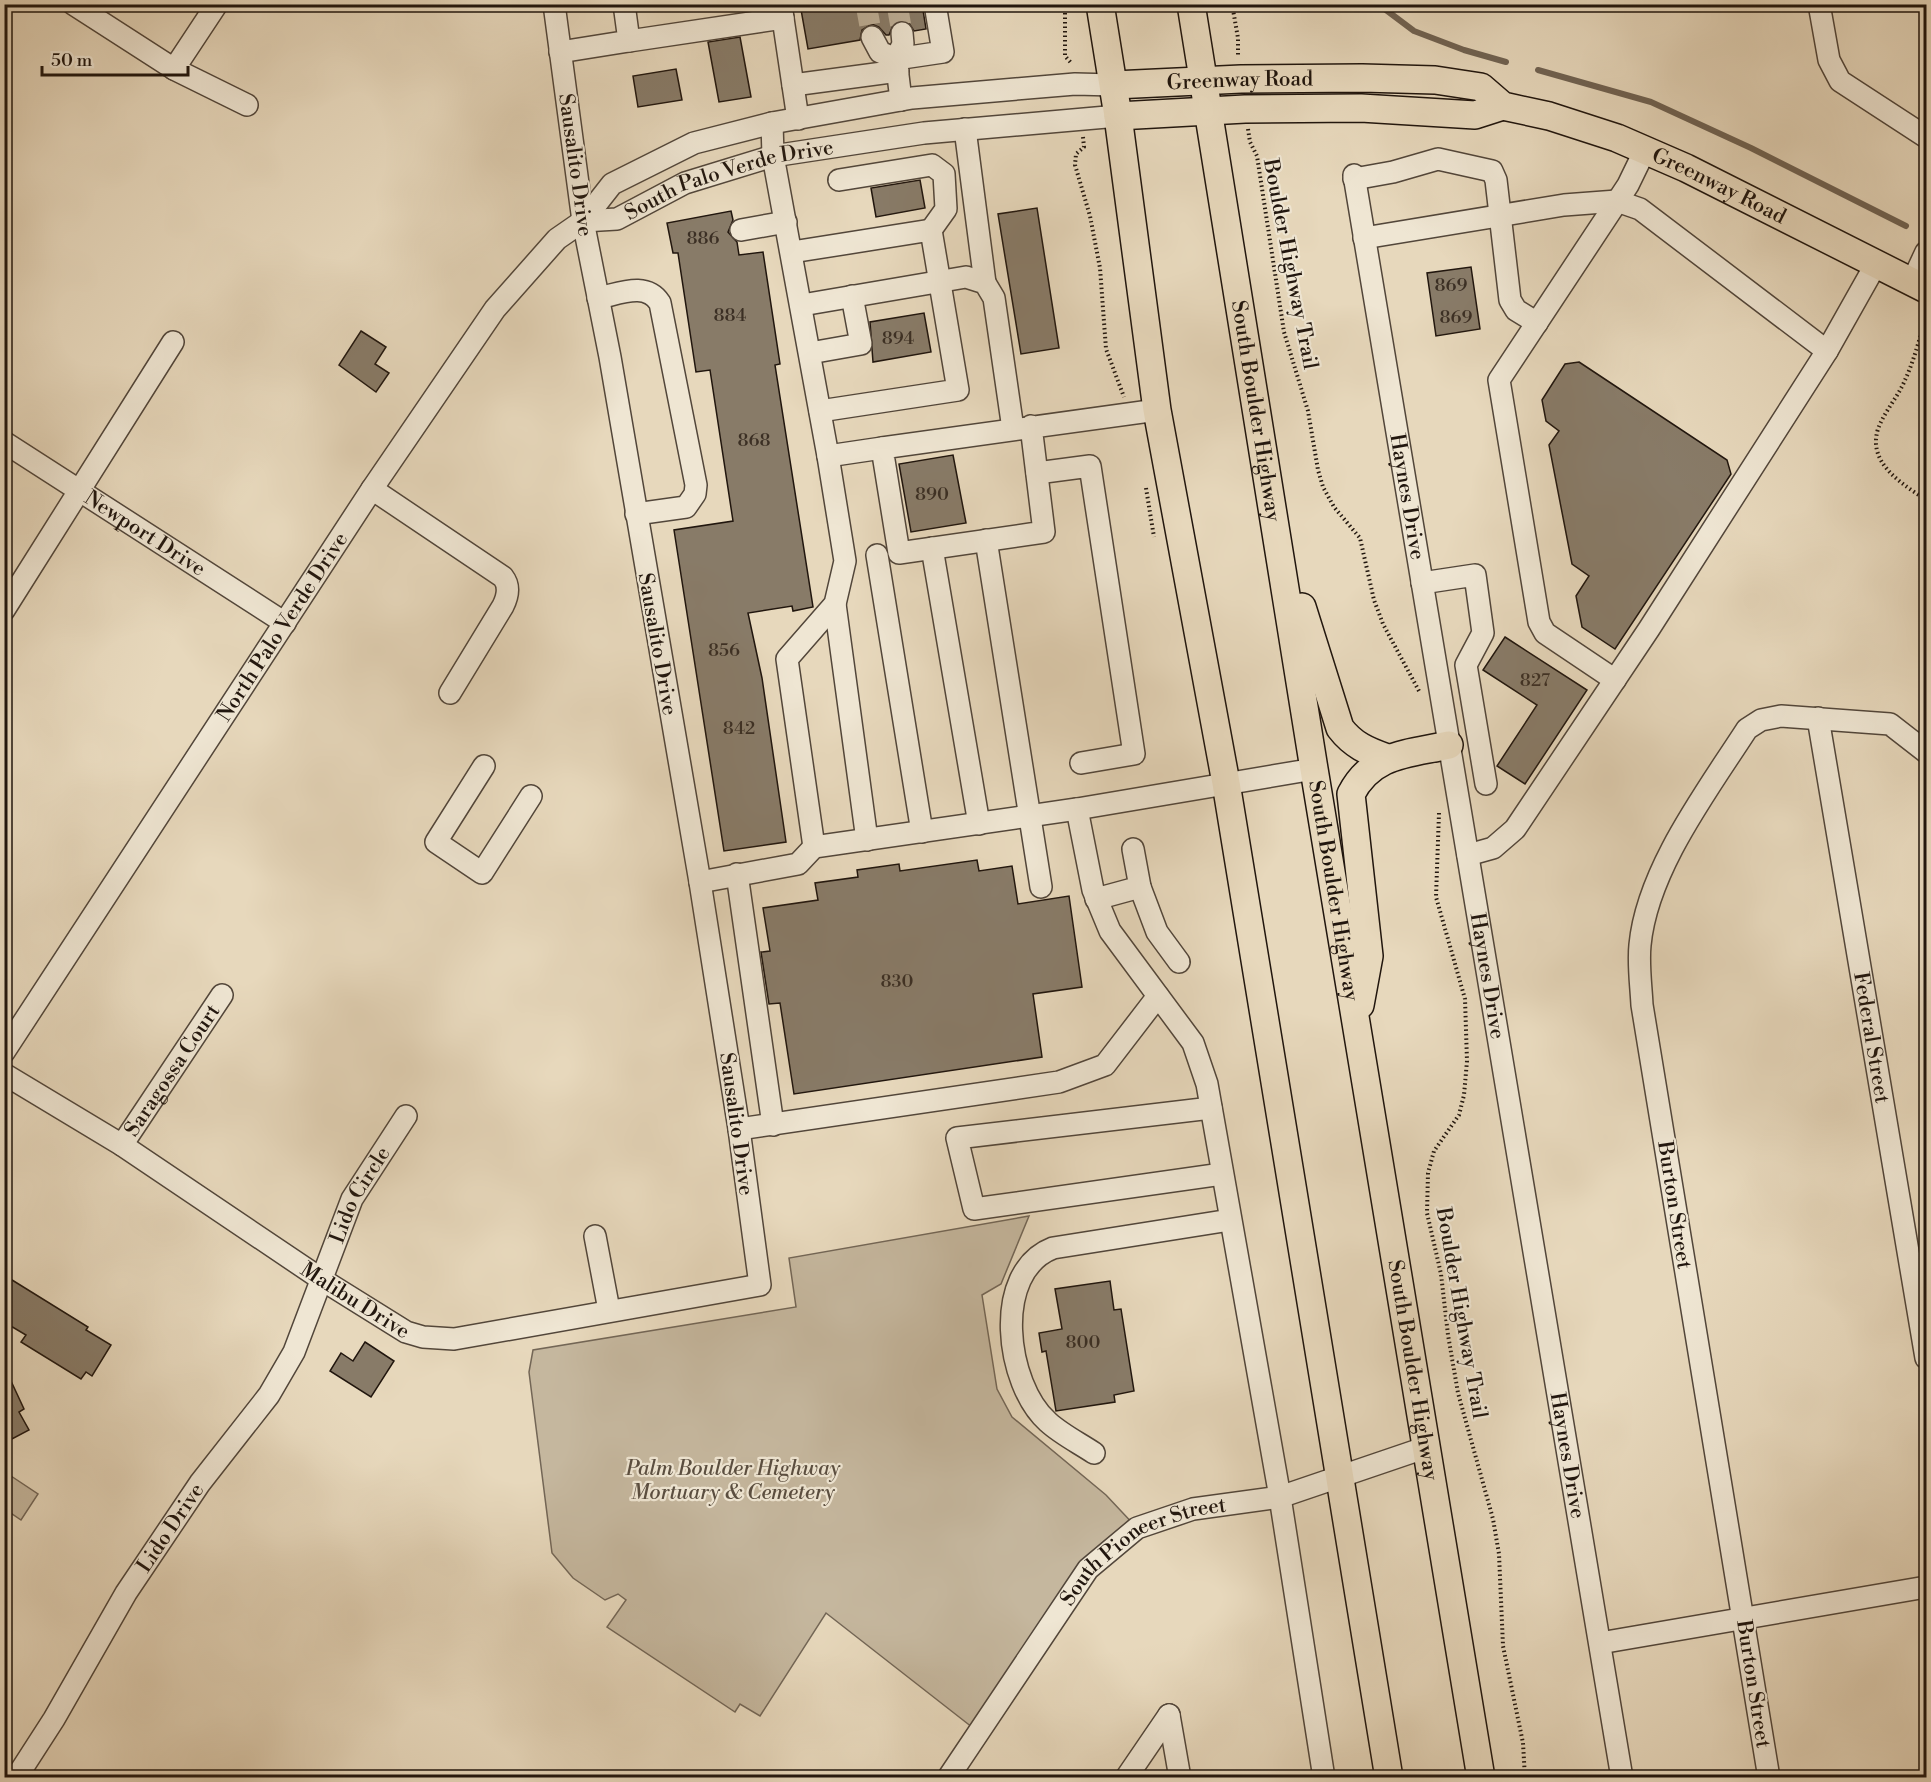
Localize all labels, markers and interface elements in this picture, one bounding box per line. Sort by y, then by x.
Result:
scale bar [42,39,188,77]
text: 50 m [51,49,93,72]
street label: Greenway Road [1166,66,1313,96]
street label: Sausalito Drive [552,92,598,238]
street label: South Palo Verde Drive [620,135,835,227]
street label: Greenway Road [1648,143,1790,230]
street label: Boulder Highway Trail [1257,156,1323,372]
house number: 886 [687,227,720,250]
house number: 869 [1435,274,1468,297]
street label: South Boulder Highway [1225,299,1286,524]
house number: 884 [713,304,747,327]
house number: 869 [1440,306,1473,329]
house number: 894 [882,327,915,350]
house number: 868 [738,429,770,452]
street label: Haynes Drive [1383,432,1430,562]
house number: 890 [915,483,949,506]
street label: Newport Drive [79,485,210,582]
street label: North Palo Verde Drive [211,528,354,727]
street label: Sausalito Drive [632,571,682,717]
house number: 856 [708,639,740,662]
house number: 827 [1520,669,1550,692]
house number: 842 [723,717,755,740]
street label: South Boulder Highway [1302,778,1364,1004]
street label: Haynes Drive [1464,911,1510,1041]
house number: 830 [881,970,914,993]
street label: Federal Street [1847,970,1895,1106]
street label: Saragossa Court [119,999,227,1142]
street label: Sausalito Drive [713,1051,759,1197]
street label: Burton Street [1651,1138,1697,1272]
street label: Lido Circle [324,1142,397,1247]
street label: Boulder Highway Trail [1429,1205,1492,1421]
street label: Malibu Drive [295,1257,414,1345]
street label: South Boulder Highway [1381,1258,1444,1483]
house number: 800 [1066,1331,1101,1354]
street label: Haynes Drive [1544,1390,1590,1521]
park label: Palm Boulder Highway Mortuary & Cemetery [625,1456,841,1506]
street label: Lido Drive [131,1479,210,1578]
street label: South Pioneer Street [1055,1492,1228,1611]
street label: Burton Street [1730,1617,1776,1751]

